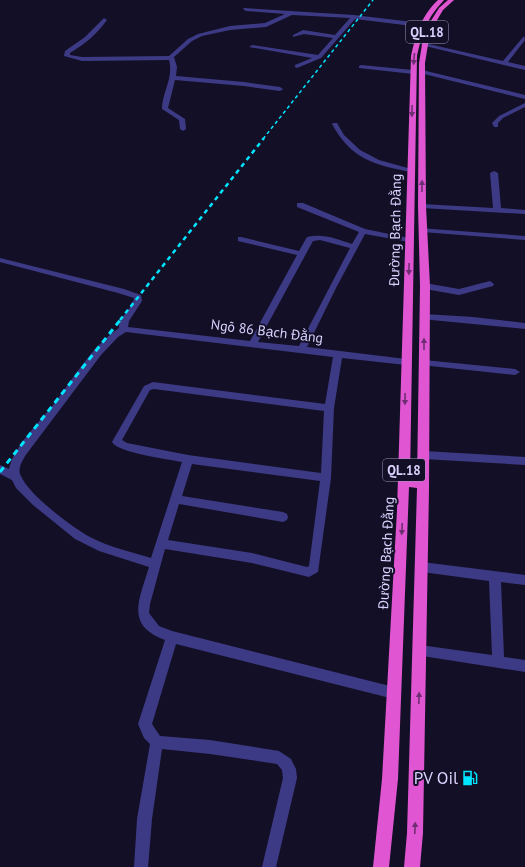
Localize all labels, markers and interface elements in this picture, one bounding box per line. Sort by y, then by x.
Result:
road number: QL.18 [406,21,448,43]
one-way arrow [411,53,417,65]
one-way arrow [409,105,416,117]
street label: Đường Bạch Đằng [385,174,405,287]
one-way arrow [419,179,425,192]
one-way arrow [405,263,412,275]
street label: Ngõ 86 Bạch Đằng [210,315,324,347]
one-way arrow [421,337,427,350]
one-way arrow [402,393,409,405]
road number: QL.18 [383,459,425,481]
street label: Đường Bạch Đằng [374,496,398,611]
one-way arrow [399,523,405,536]
one-way arrow [415,692,422,704]
place label: PV Oil [414,767,458,789]
fuel station icon: PV Oil [461,769,479,787]
one-way arrow [412,821,418,834]

